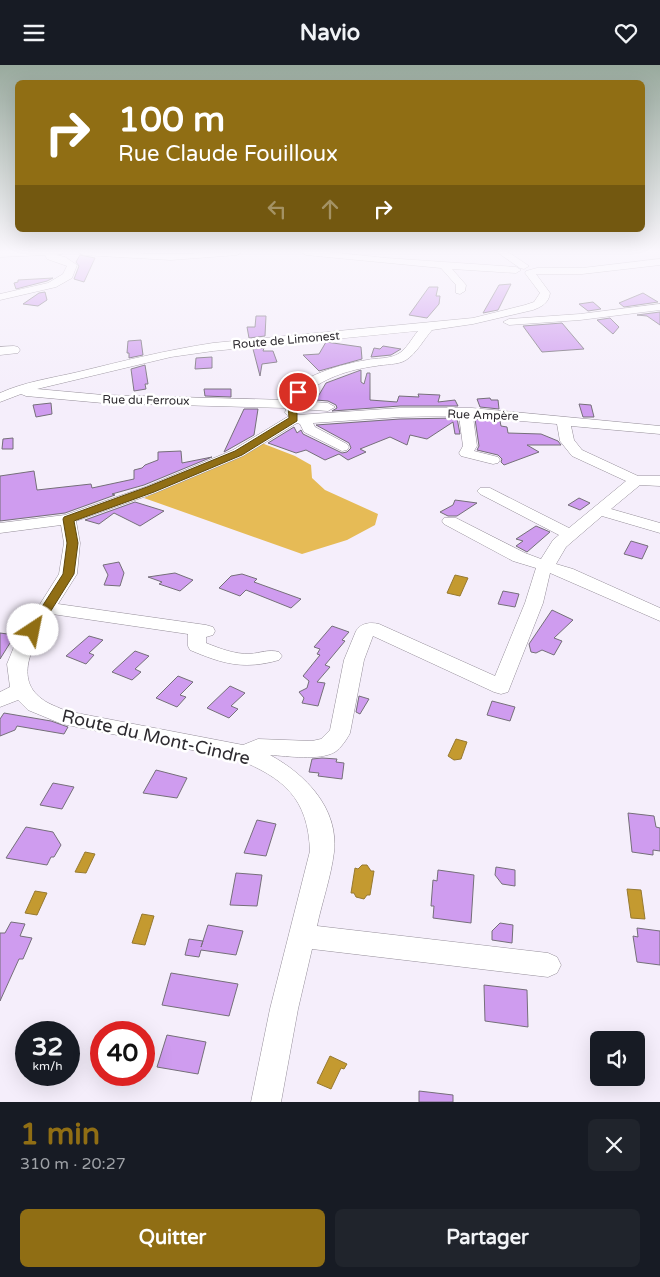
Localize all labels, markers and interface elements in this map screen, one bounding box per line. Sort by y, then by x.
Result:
icon: menu [20,19,48,47]
icon: heart [612,19,640,47]
text: Navio [300,20,360,46]
text: 100 m [118,99,225,141]
icon: right [35,100,100,165]
text: Rue Claude Fouilloux [118,141,338,167]
icon: left [263,195,291,223]
icon: ahead [316,195,344,223]
icon: right [369,195,397,223]
street label: Route de Limonest [232,328,341,352]
pin [277,371,319,413]
icon: arrive [284,378,312,406]
street label: Rue du Ferroux [102,392,190,408]
street label: Rue Ampère [447,407,519,423]
position arrow [6,603,58,655]
street label: Route du Mont-Cindre [60,705,252,769]
speed limit sign: 40 [90,1021,155,1086]
map controls [590,1031,645,1086]
button: sound [590,1031,645,1086]
text: 32 [32,1032,63,1062]
text: km/h [32,1059,63,1073]
text: 1 min [20,1116,100,1153]
button: close [588,1119,640,1171]
text: 310 m · 20:27 [20,1154,126,1174]
button: Quitter [20,1209,325,1267]
button: Partager [335,1209,640,1267]

